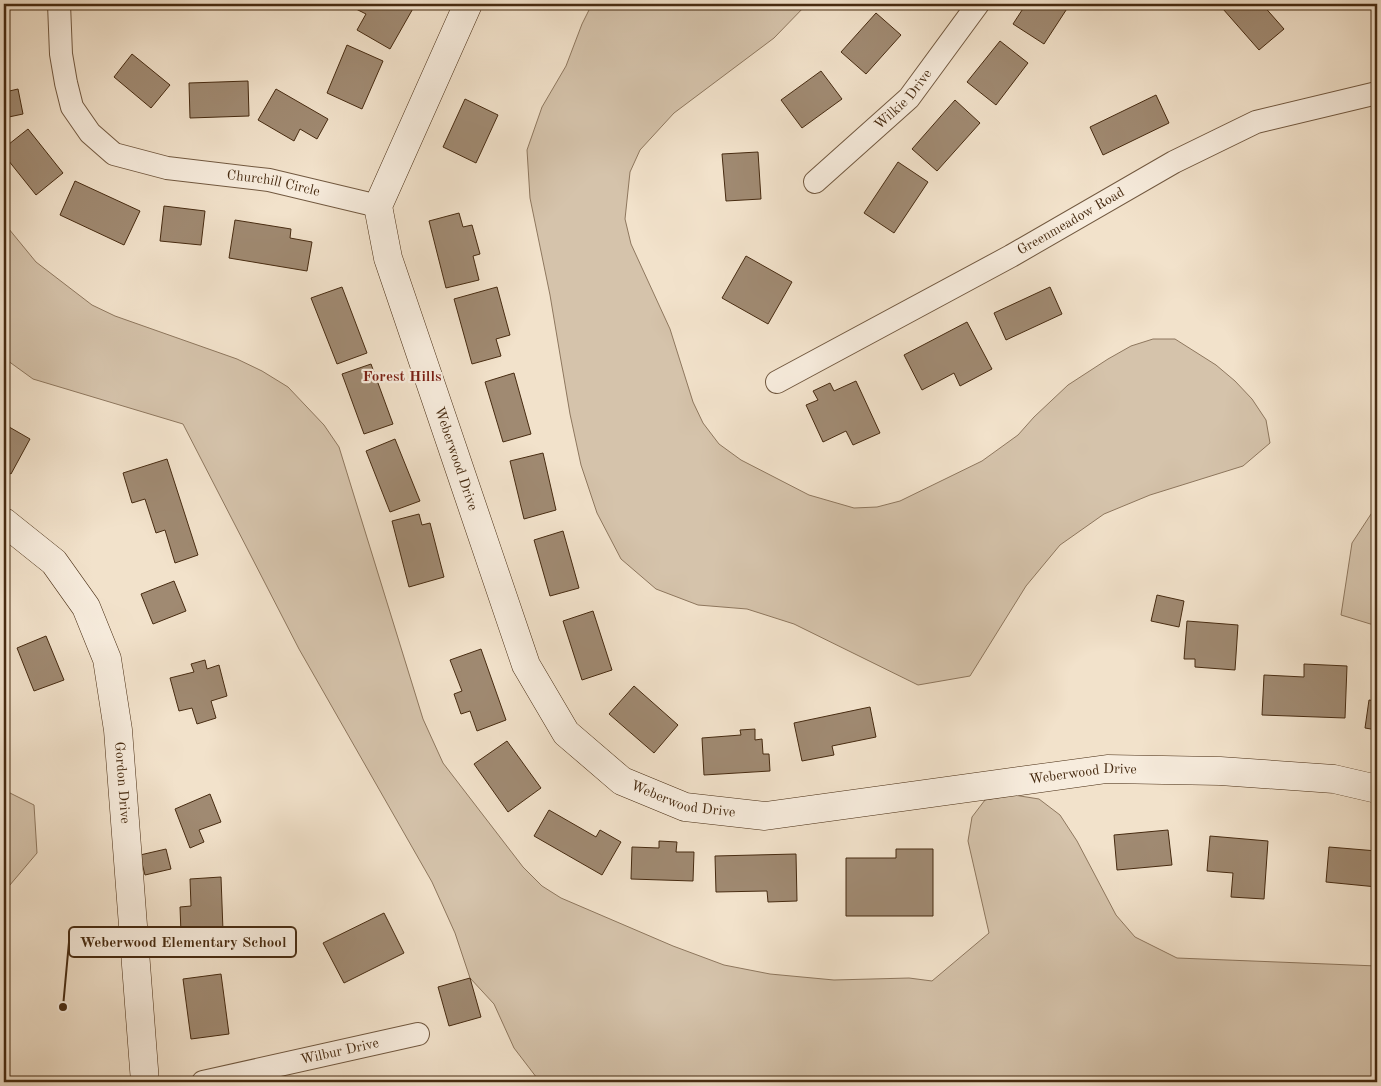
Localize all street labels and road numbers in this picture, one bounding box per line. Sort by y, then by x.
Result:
street label: Wilkie Drive [872,67,934,132]
street label: Churchill Circle [226,168,321,199]
street label: Greenmeadow Road [1015,185,1127,258]
street label: Weberwood Drive [432,405,480,512]
street label: Gordon Drive [112,741,132,824]
street label: Weberwood Drive [1028,762,1137,787]
street label: Weberwood Drive [629,778,736,820]
street label: Wilbur Drive [299,1036,380,1067]

